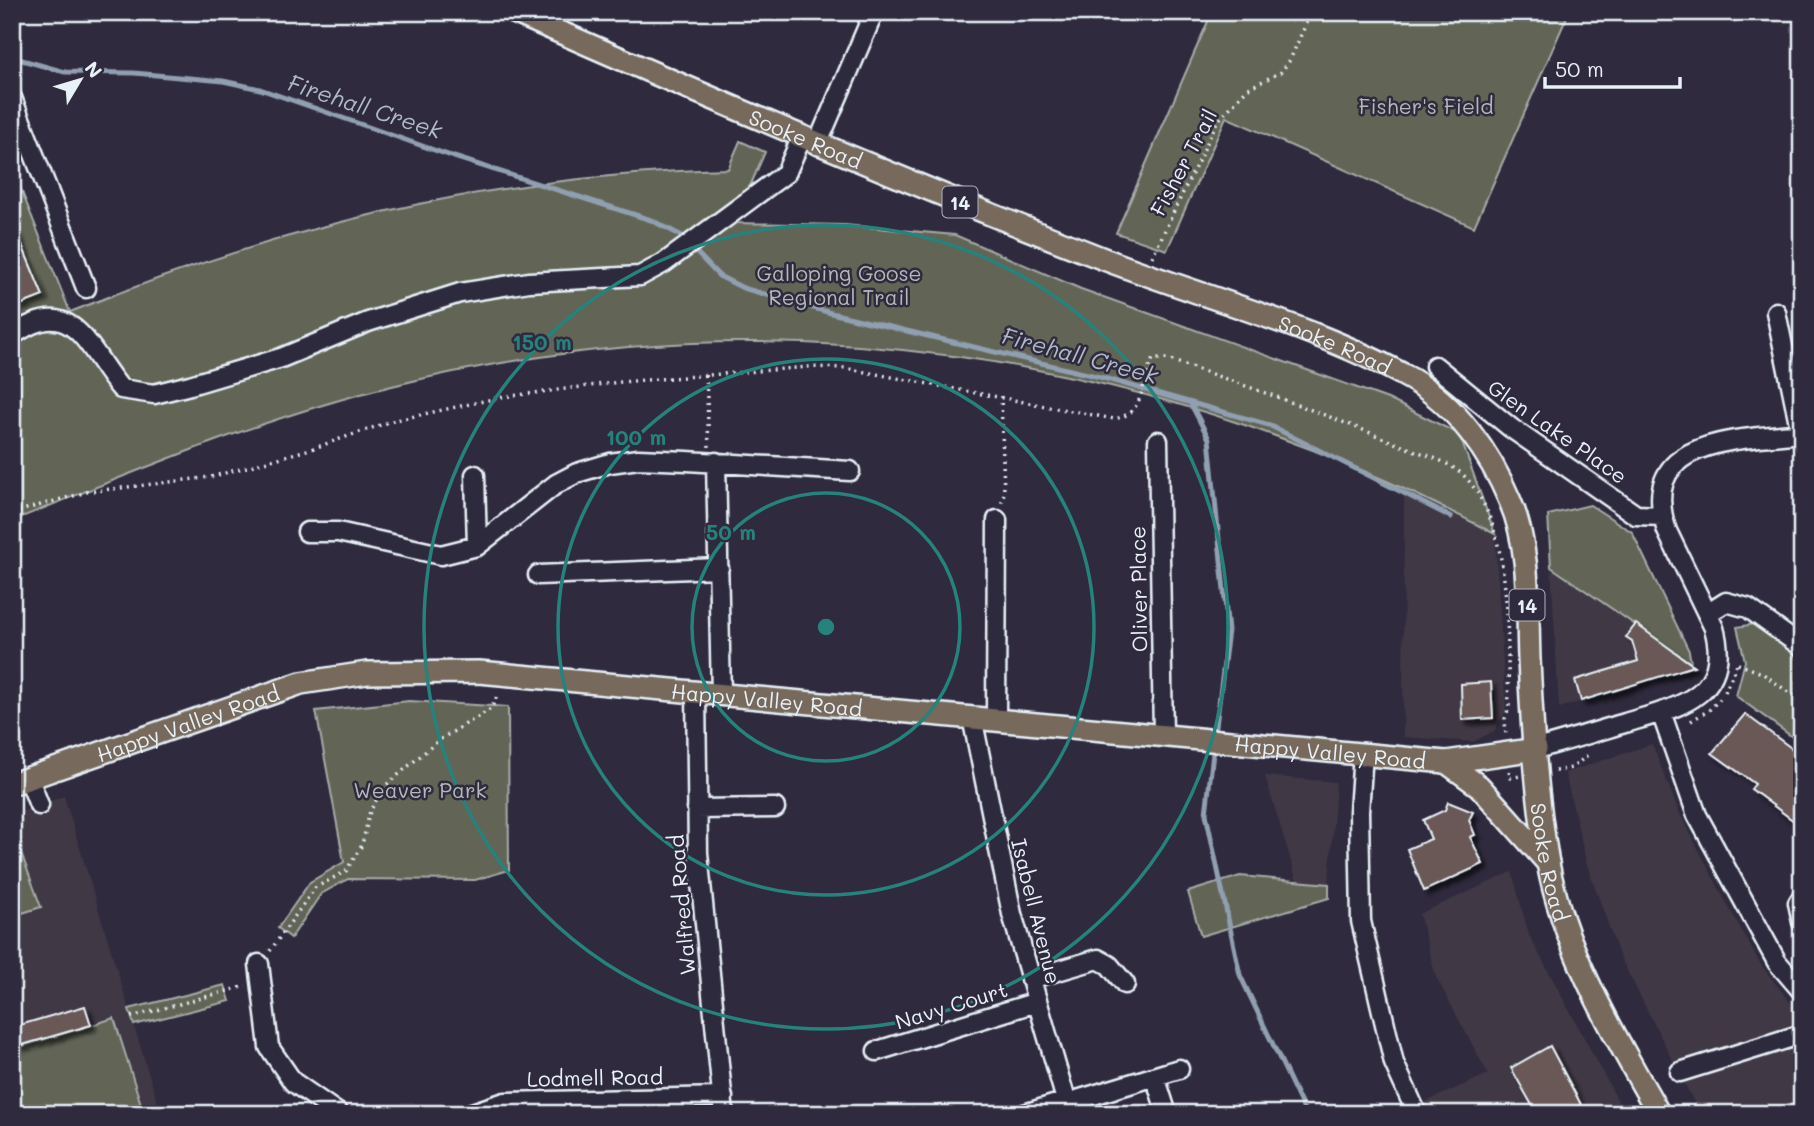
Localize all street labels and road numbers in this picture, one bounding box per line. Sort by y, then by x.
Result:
street label: Sooke Road [745,102,866,174]
street label: Fisher Trail [1143,104,1223,220]
road number: 14 [942,186,978,218]
street label: Sooke Road [1275,308,1396,380]
street label: Glen Lake Place [1483,373,1633,489]
street label: Oliver Place [1123,526,1153,652]
road number: 14 [1510,590,1544,620]
street label: Happy Valley Road [670,676,864,721]
street label: Happy Valley Road [93,678,283,767]
street label: Happy Valley Road [1234,729,1427,774]
street label: Sooke Road [1526,801,1576,924]
street label: Walfred Road [661,834,701,976]
street label: Isabell Avenue [1006,836,1068,986]
street label: Navy Court [892,975,1010,1035]
street label: Lodmell Road [527,1062,663,1092]

